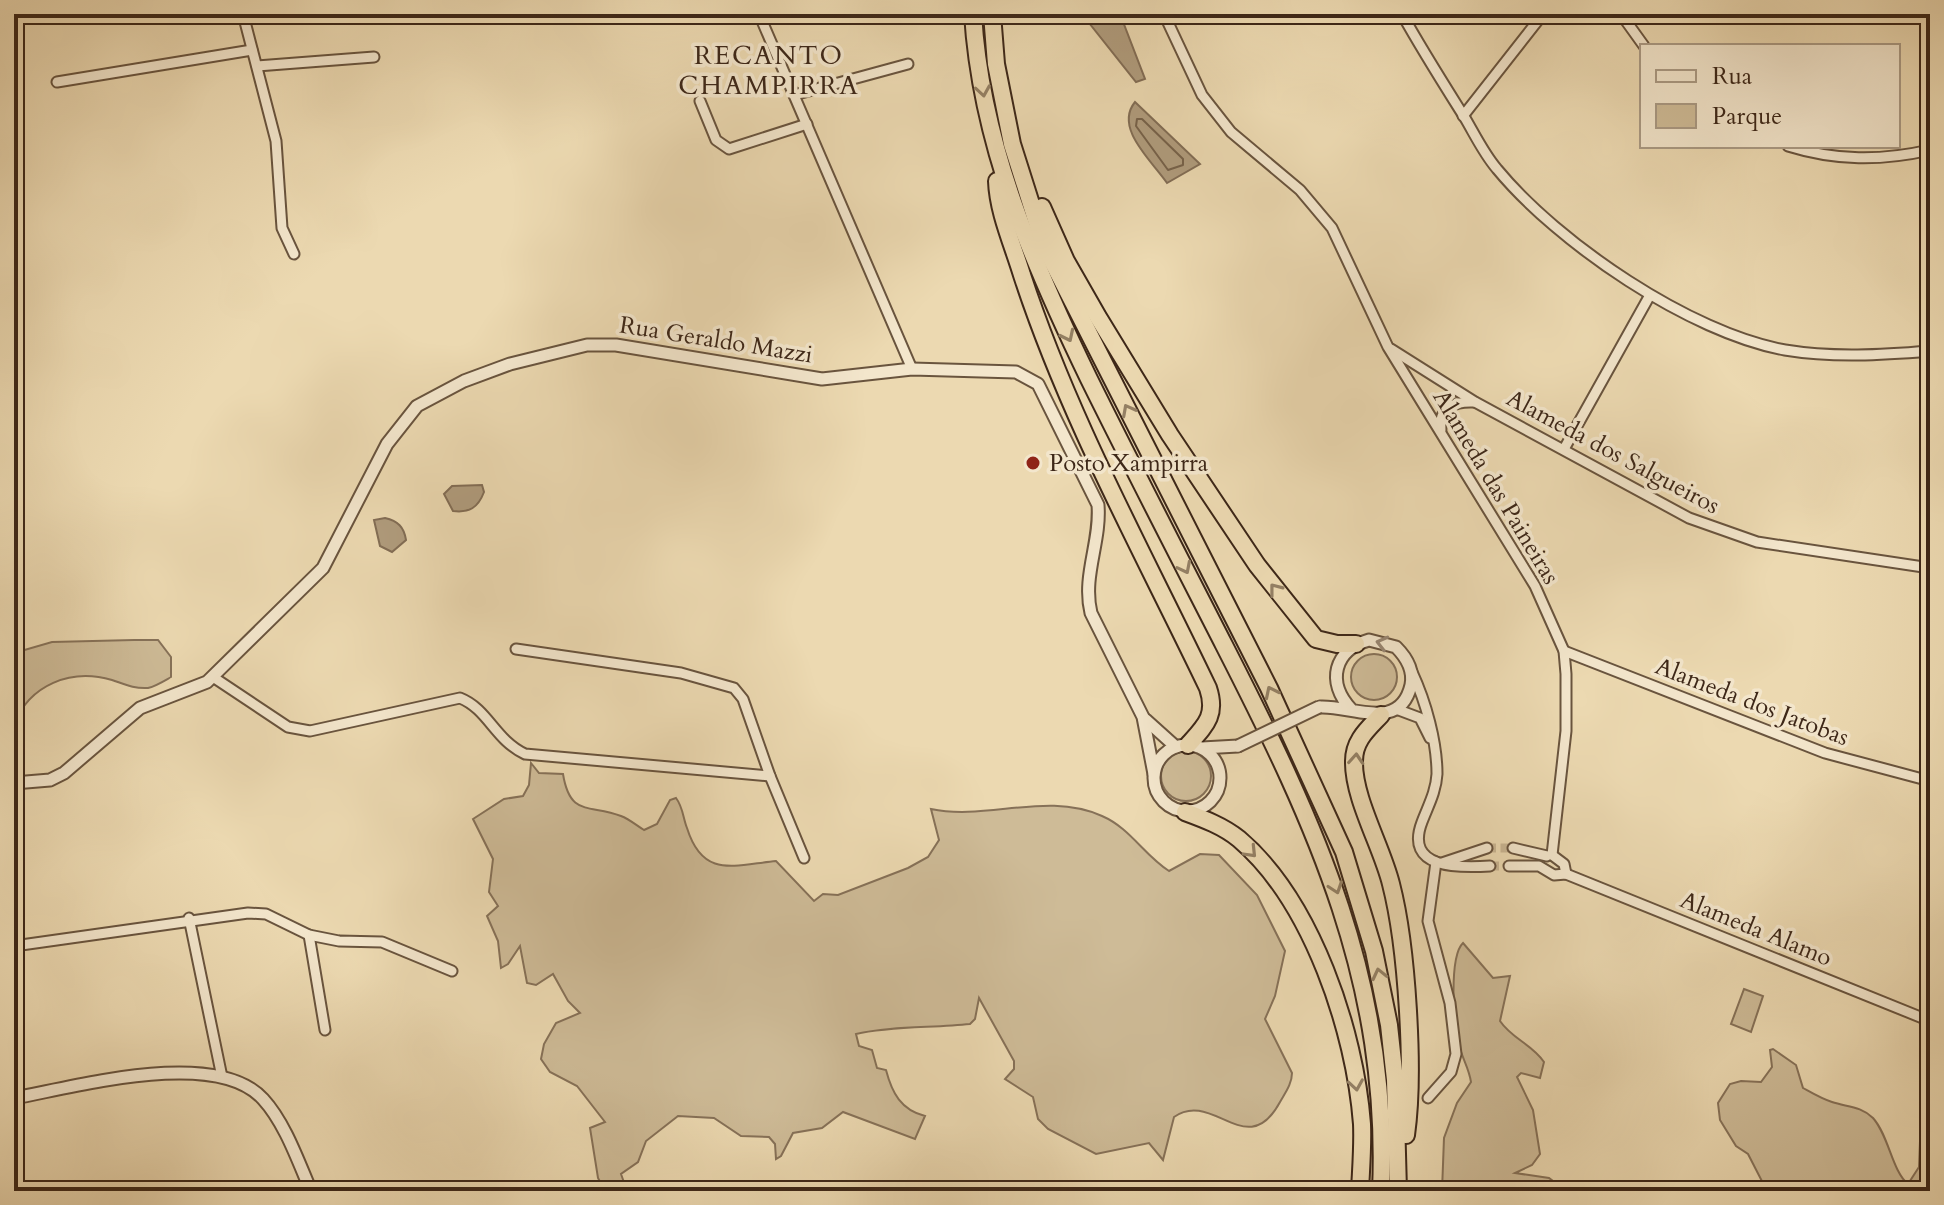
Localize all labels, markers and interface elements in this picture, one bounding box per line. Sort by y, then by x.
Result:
district label: RECANTO CHAMPIRRA [678,38,860,103]
legend [1640,44,1900,148]
text: Rua [1712,60,1753,93]
one-way arrow [973,85,990,98]
text: Parque [1712,100,1782,133]
street label: Rua Geraldo Mazzi [617,308,815,372]
one-way arrow [1058,327,1074,342]
street label: Alameda dos Salgueiros [1501,382,1725,522]
street label: Alameda das Paineiras [1425,383,1567,591]
one-way arrow [1123,404,1138,419]
place label: Posto Xampirra [1049,447,1209,480]
marker: Posto Xampirra [1024,454,1042,472]
one-way arrow [1175,560,1190,575]
one-way arrow [1271,583,1285,598]
one-way arrow [1376,636,1390,653]
street label: Alameda dos Jatobas [1650,650,1854,754]
one-way arrow [1265,686,1281,701]
one-way arrow [1347,752,1364,765]
one-way arrow [1241,843,1256,857]
one-way arrow [1326,880,1343,894]
street label: Alameda Alamo [1675,884,1837,974]
one-way arrow [1371,968,1388,982]
one-way arrow [1347,1079,1364,1092]

